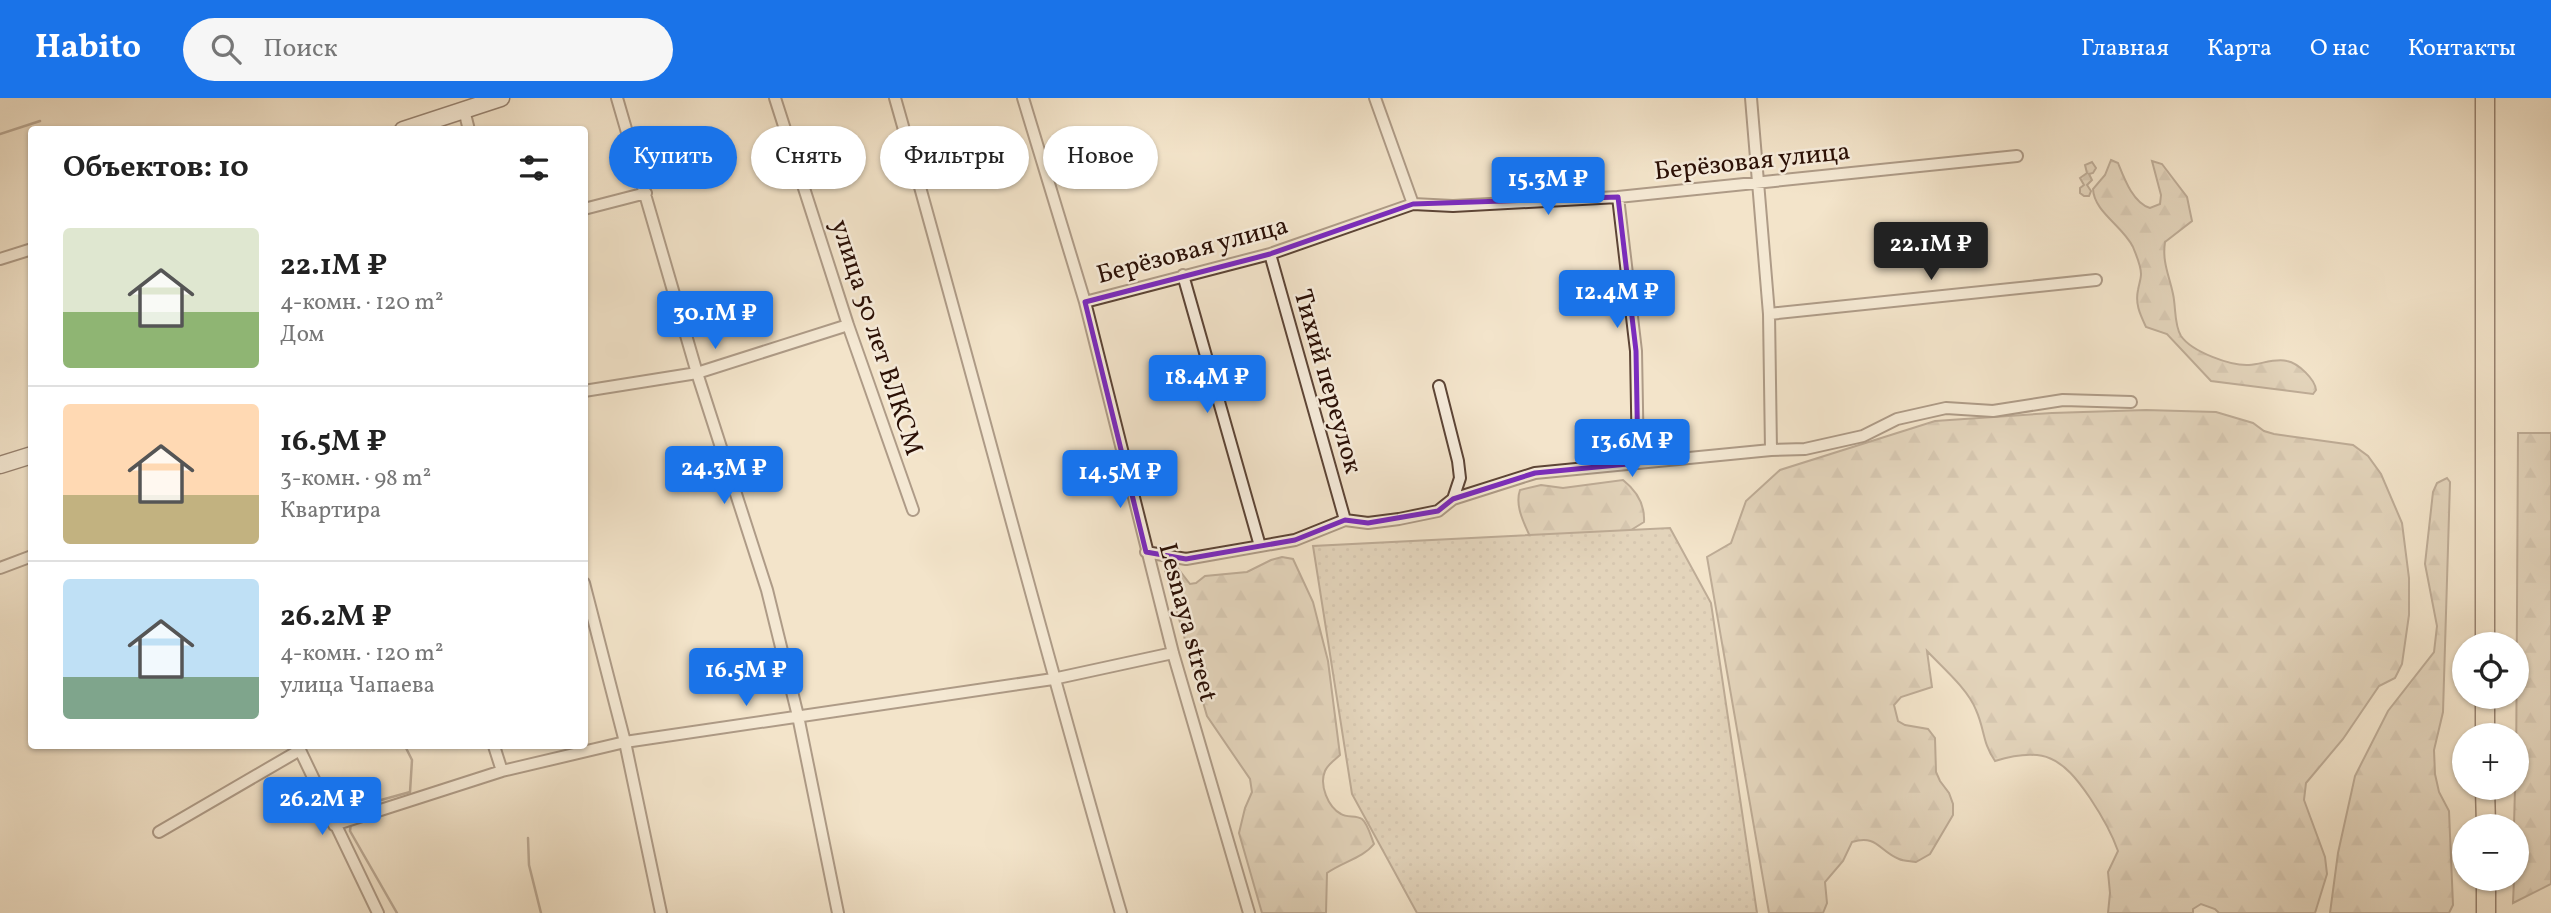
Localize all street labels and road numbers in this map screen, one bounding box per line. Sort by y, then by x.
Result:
street label: Берёзовая улица [1652,134,1852,190]
street label: Берёзовая улица [1093,208,1292,294]
street label: улица 50 лет ВЛКСМ [821,215,931,460]
street label: Тихий переулок [1284,285,1371,478]
street label: Lesnaya street [1149,539,1226,706]

